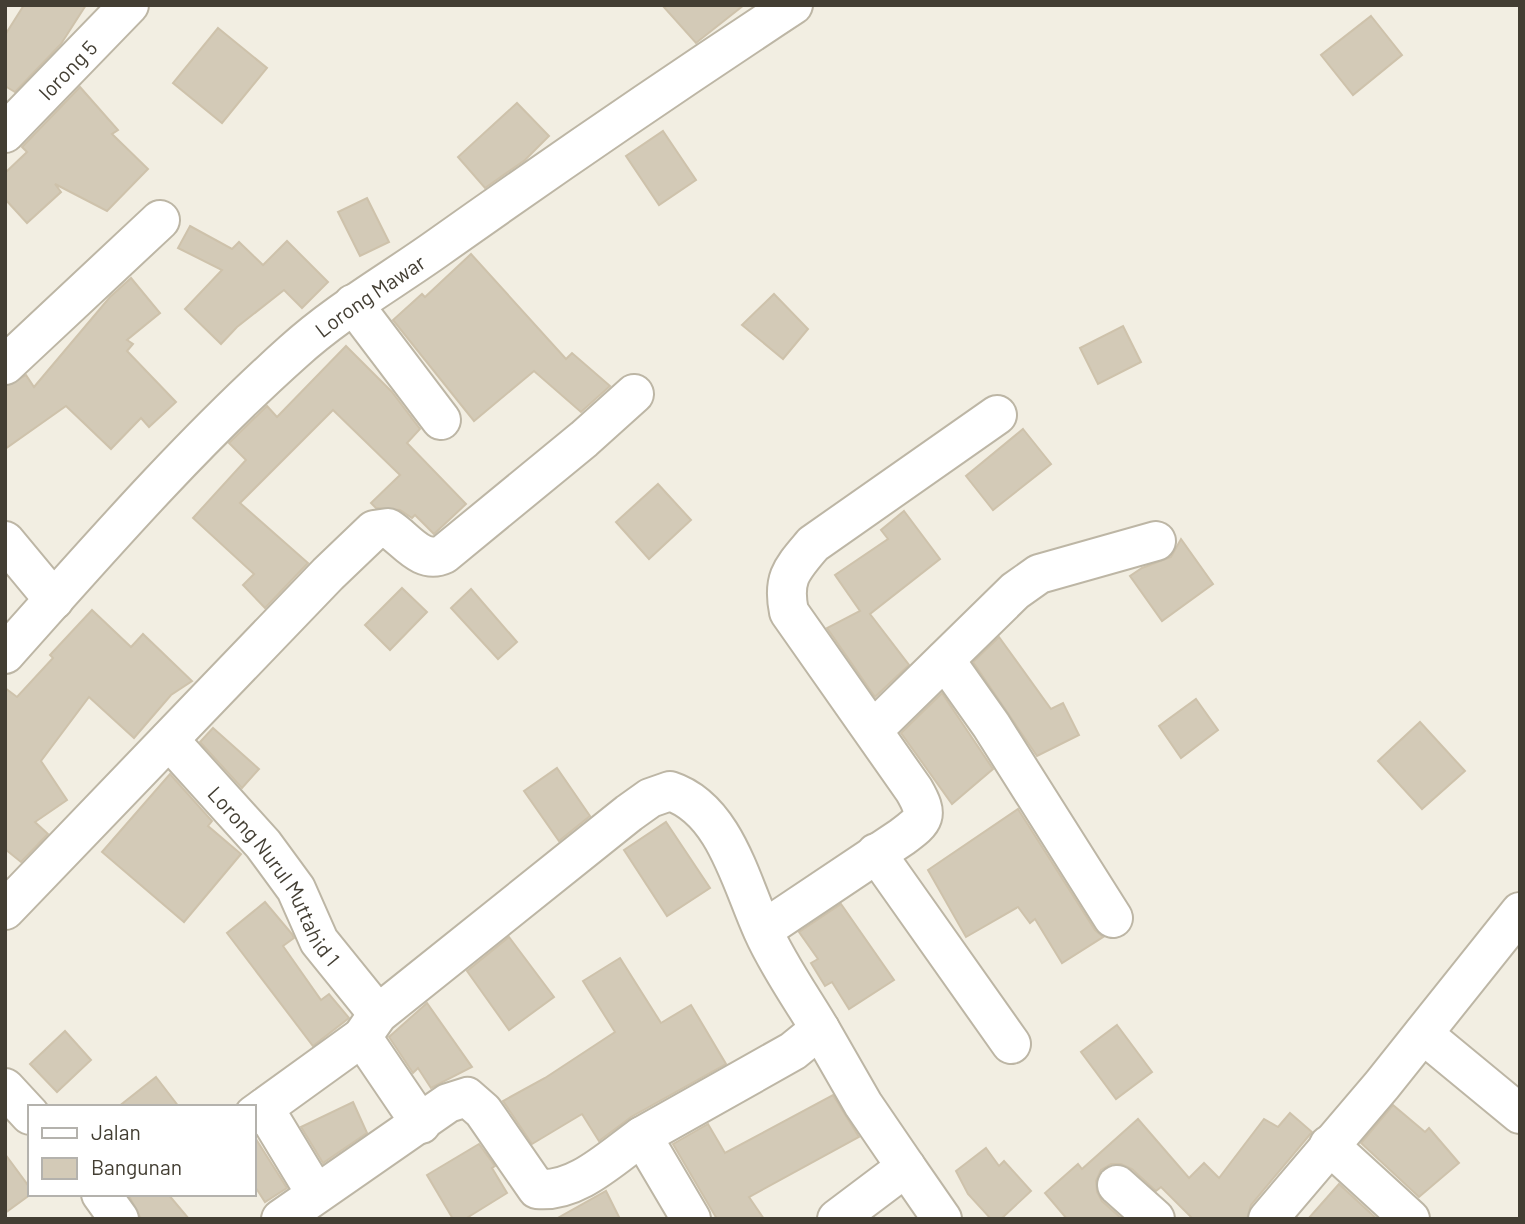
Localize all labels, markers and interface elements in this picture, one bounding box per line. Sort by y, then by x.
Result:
street label: lorong 5 [33,34,101,104]
street label: Lorong Mawar [309,248,429,342]
street label: Lorong Nurul Muttahid 1 [204,780,346,970]
legend [28,1105,256,1196]
text: Jalan [91,1119,141,1144]
text: Bangunan [91,1154,182,1179]

